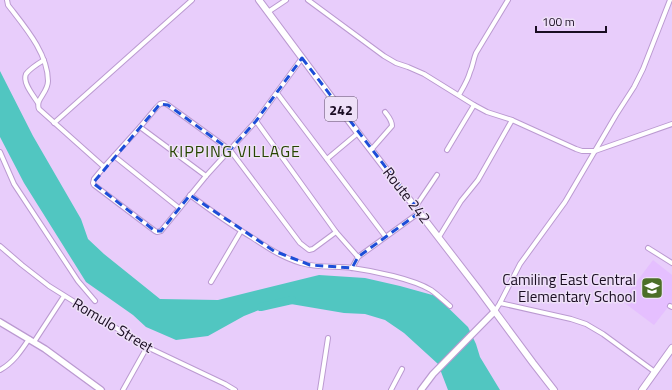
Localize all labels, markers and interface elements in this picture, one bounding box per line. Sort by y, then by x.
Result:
scale bar [536,8,606,34]
text: 100 m [542,12,575,31]
road number: 242 [325,97,357,121]
district label: KIPPING VILLAGE [169,139,301,163]
street label: Route 242 [378,162,436,228]
place label: Camiling East Central Elementary School [502,268,636,308]
school or university icon: Camiling East Central Elementary School [639,275,665,301]
street label: Romulo Street [68,292,159,359]

